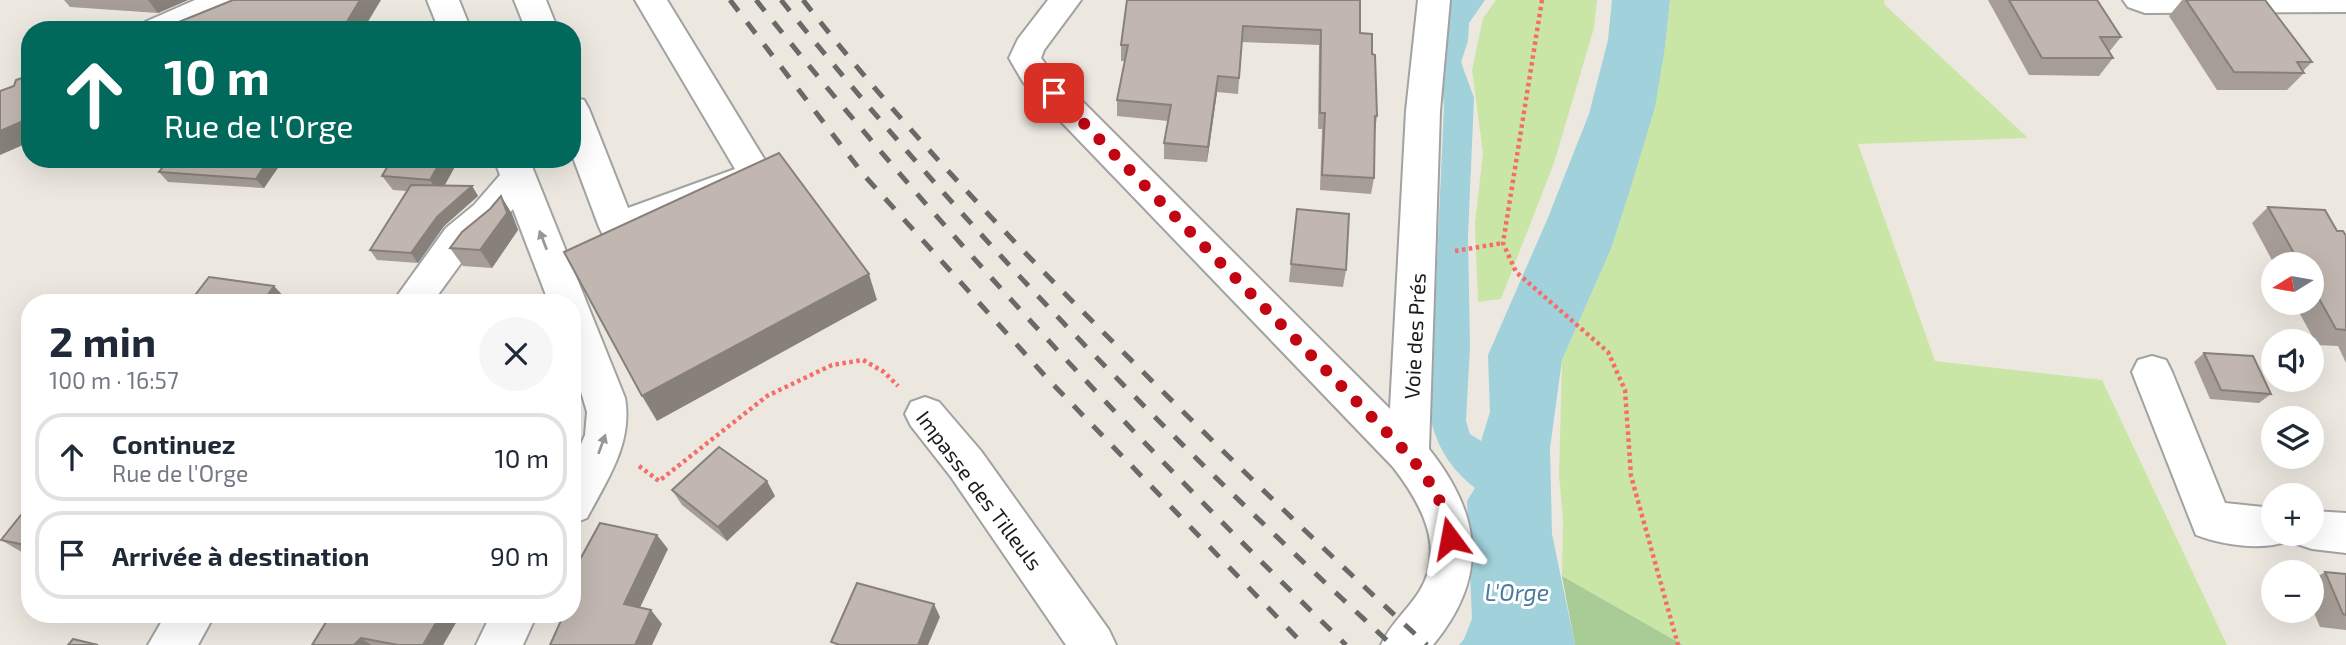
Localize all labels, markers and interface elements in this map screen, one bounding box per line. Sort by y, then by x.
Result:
text: 10 m [164,46,270,105]
icon: ahead [49,49,140,140]
pin [1024,63,1084,123]
icon: arrive [1035,74,1073,112]
text: Rue de l'Orge [164,106,354,144]
one-way arrow [538,229,549,250]
north arrow [2261,252,2324,315]
map controls [2261,252,2324,623]
street label: Voie des Prés [1398,272,1430,400]
text: 2 min [49,315,156,365]
button: close [479,317,553,391]
button: sound [2261,329,2324,392]
text: 100 m · 16:57 [49,366,179,394]
street label: Impasse des Tilleuls [912,405,1048,575]
button: layers [2261,406,2324,469]
text: Continuez [112,428,235,459]
one-way arrow [596,433,607,454]
icon: ahead [53,438,91,476]
text: 10 m [494,442,549,473]
text: Rue de l'Orge [112,459,248,487]
button: + [2261,483,2324,546]
position arrow [1413,501,1487,575]
icon: arrive [53,536,91,574]
text: Arrivée à destination [112,540,369,571]
text: 90 m [490,540,549,571]
button: − [2261,560,2324,623]
water label: L'Orge [1485,578,1549,606]

